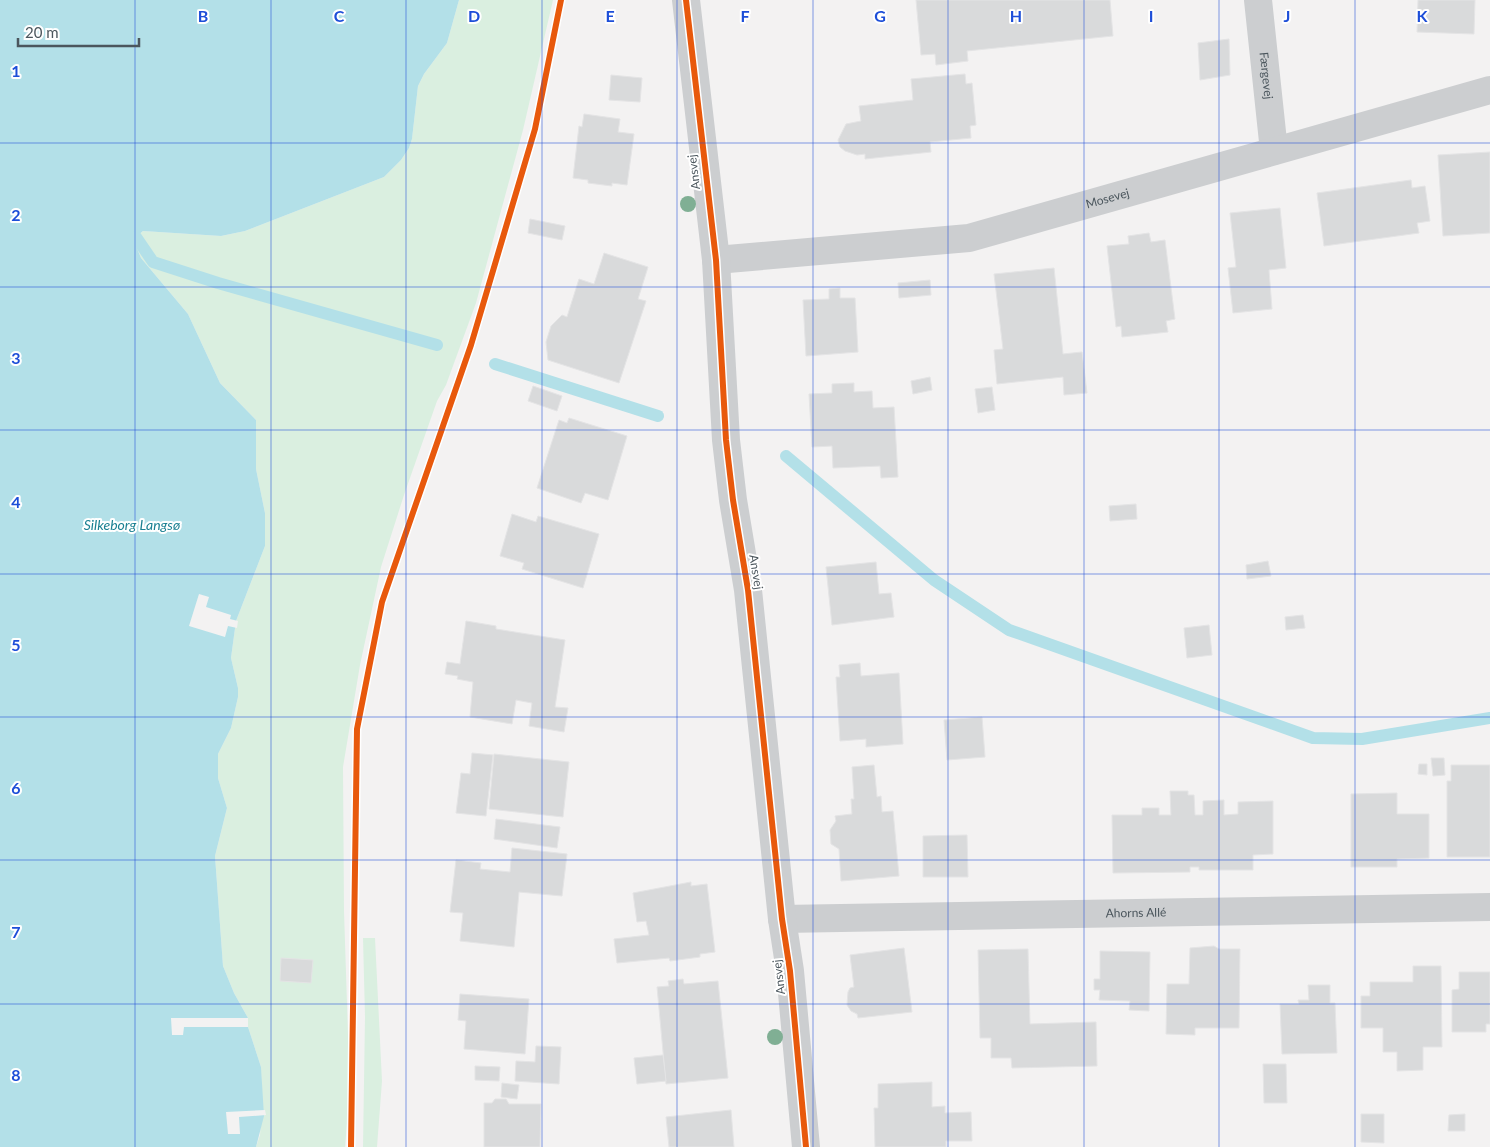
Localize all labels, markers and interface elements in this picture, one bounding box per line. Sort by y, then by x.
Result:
text: B [198,6,208,25]
text: C [334,6,345,25]
text: D [468,6,480,25]
text: E [605,6,615,25]
text: F [740,6,750,25]
text: G [874,6,886,25]
text: H [1010,6,1022,25]
text: I [1149,6,1153,25]
text: J [1284,6,1290,25]
text: K [1417,6,1429,25]
scale bar [18,15,139,47]
text: 20 m [25,23,59,41]
street label: Færgevej [1257,51,1276,100]
text: 1 [11,61,21,80]
street label: Ansvej [684,154,703,190]
street label: Mosevej [1084,185,1131,211]
text: 2 [11,205,21,224]
text: 3 [11,348,21,367]
text: 4 [11,492,21,511]
water label: Silkeborg Langsø [84,516,180,533]
street label: Ansvej [746,553,767,591]
text: 5 [11,635,21,654]
text: 6 [11,778,21,797]
street label: Ahorns Allé [1105,904,1166,921]
text: 7 [11,922,21,941]
street label: Ansvej [769,959,788,995]
text: 8 [11,1065,21,1084]

